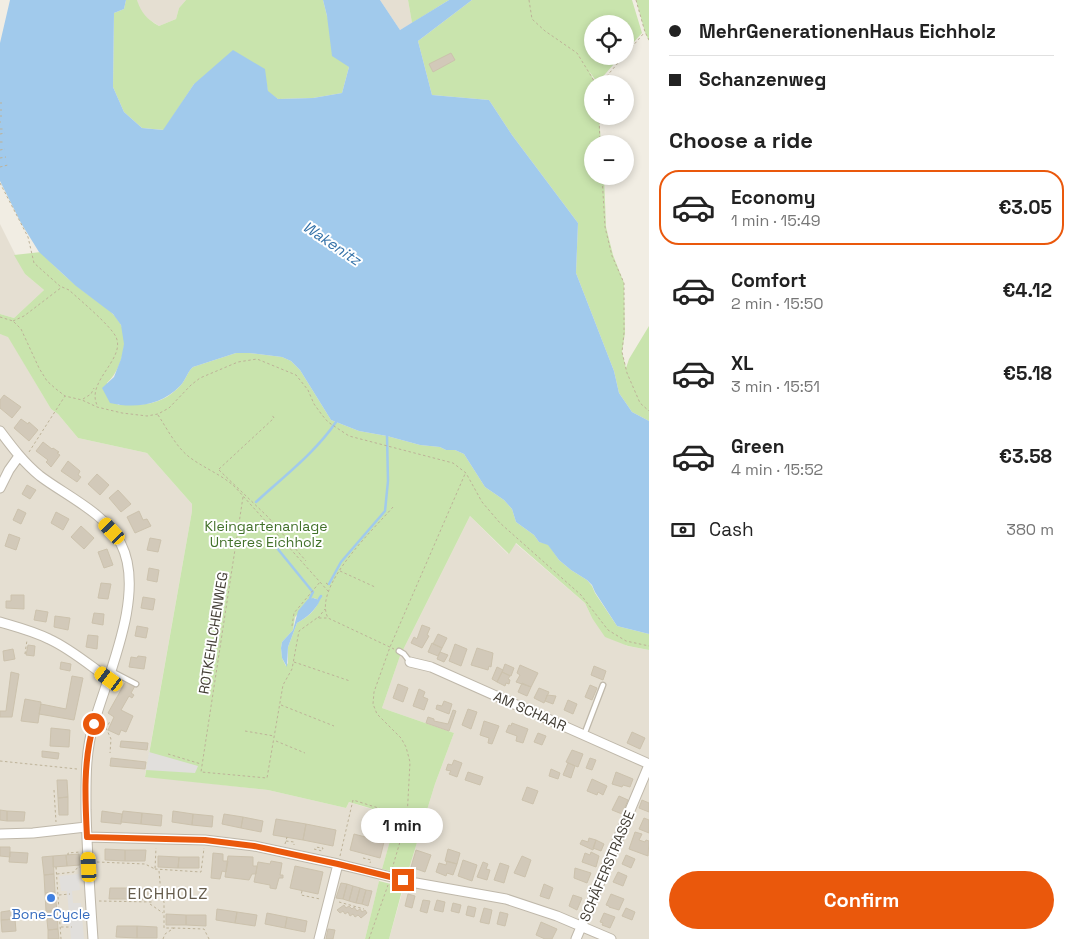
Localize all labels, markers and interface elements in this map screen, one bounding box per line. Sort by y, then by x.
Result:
map controls [584,15,634,185]
button: locate [584,15,634,65]
text: MehrGenerationenHaus Eichholz [699,19,996,44]
text: Schanzenweg [699,67,826,92]
button: + [584,75,634,125]
text: Choose a ride [669,126,813,154]
button: − [584,135,634,185]
icon: car [671,185,716,230]
text: Economy [731,185,815,210]
text: €3.05 [998,195,1052,220]
text: 1 min · 15:49 [731,210,821,231]
water label: Wakenitz [299,217,366,270]
icon: car [671,268,716,313]
text: Comfort [731,268,807,293]
text: €4.12 [1002,278,1052,303]
text: 2 min · 15:50 [731,293,824,314]
icon: car [671,351,716,396]
text: XL [731,351,754,376]
text: €5.18 [1003,361,1052,386]
text: 3 min · 15:51 [731,376,820,397]
icon: car [671,434,716,479]
text: Green [731,434,784,459]
text: €3.58 [999,444,1052,469]
text: 4 min · 15:52 [731,459,823,480]
car [96,515,127,547]
icon: cash [669,516,697,544]
park label: Kleingartenanlage Unteres Eichholz [205,517,327,551]
text: Cash [709,517,754,542]
text: 380 m [1006,519,1054,540]
street label: ROTKEHLCHENWEG [194,571,232,695]
car [92,664,125,694]
street label: AM SCHAAR [491,687,569,735]
route start [83,713,105,735]
callout: 1 min [362,808,444,842]
street label: SCHÄFERSTRASSE [575,808,639,924]
text: 1 min [382,815,422,836]
car [80,852,97,882]
route end [392,869,414,891]
button: Confirm [669,871,1054,929]
district label: EICHHOLZ [128,883,208,904]
marker: Bone-Cycle [45,892,57,904]
place label: Bone-Cycle [12,905,90,923]

